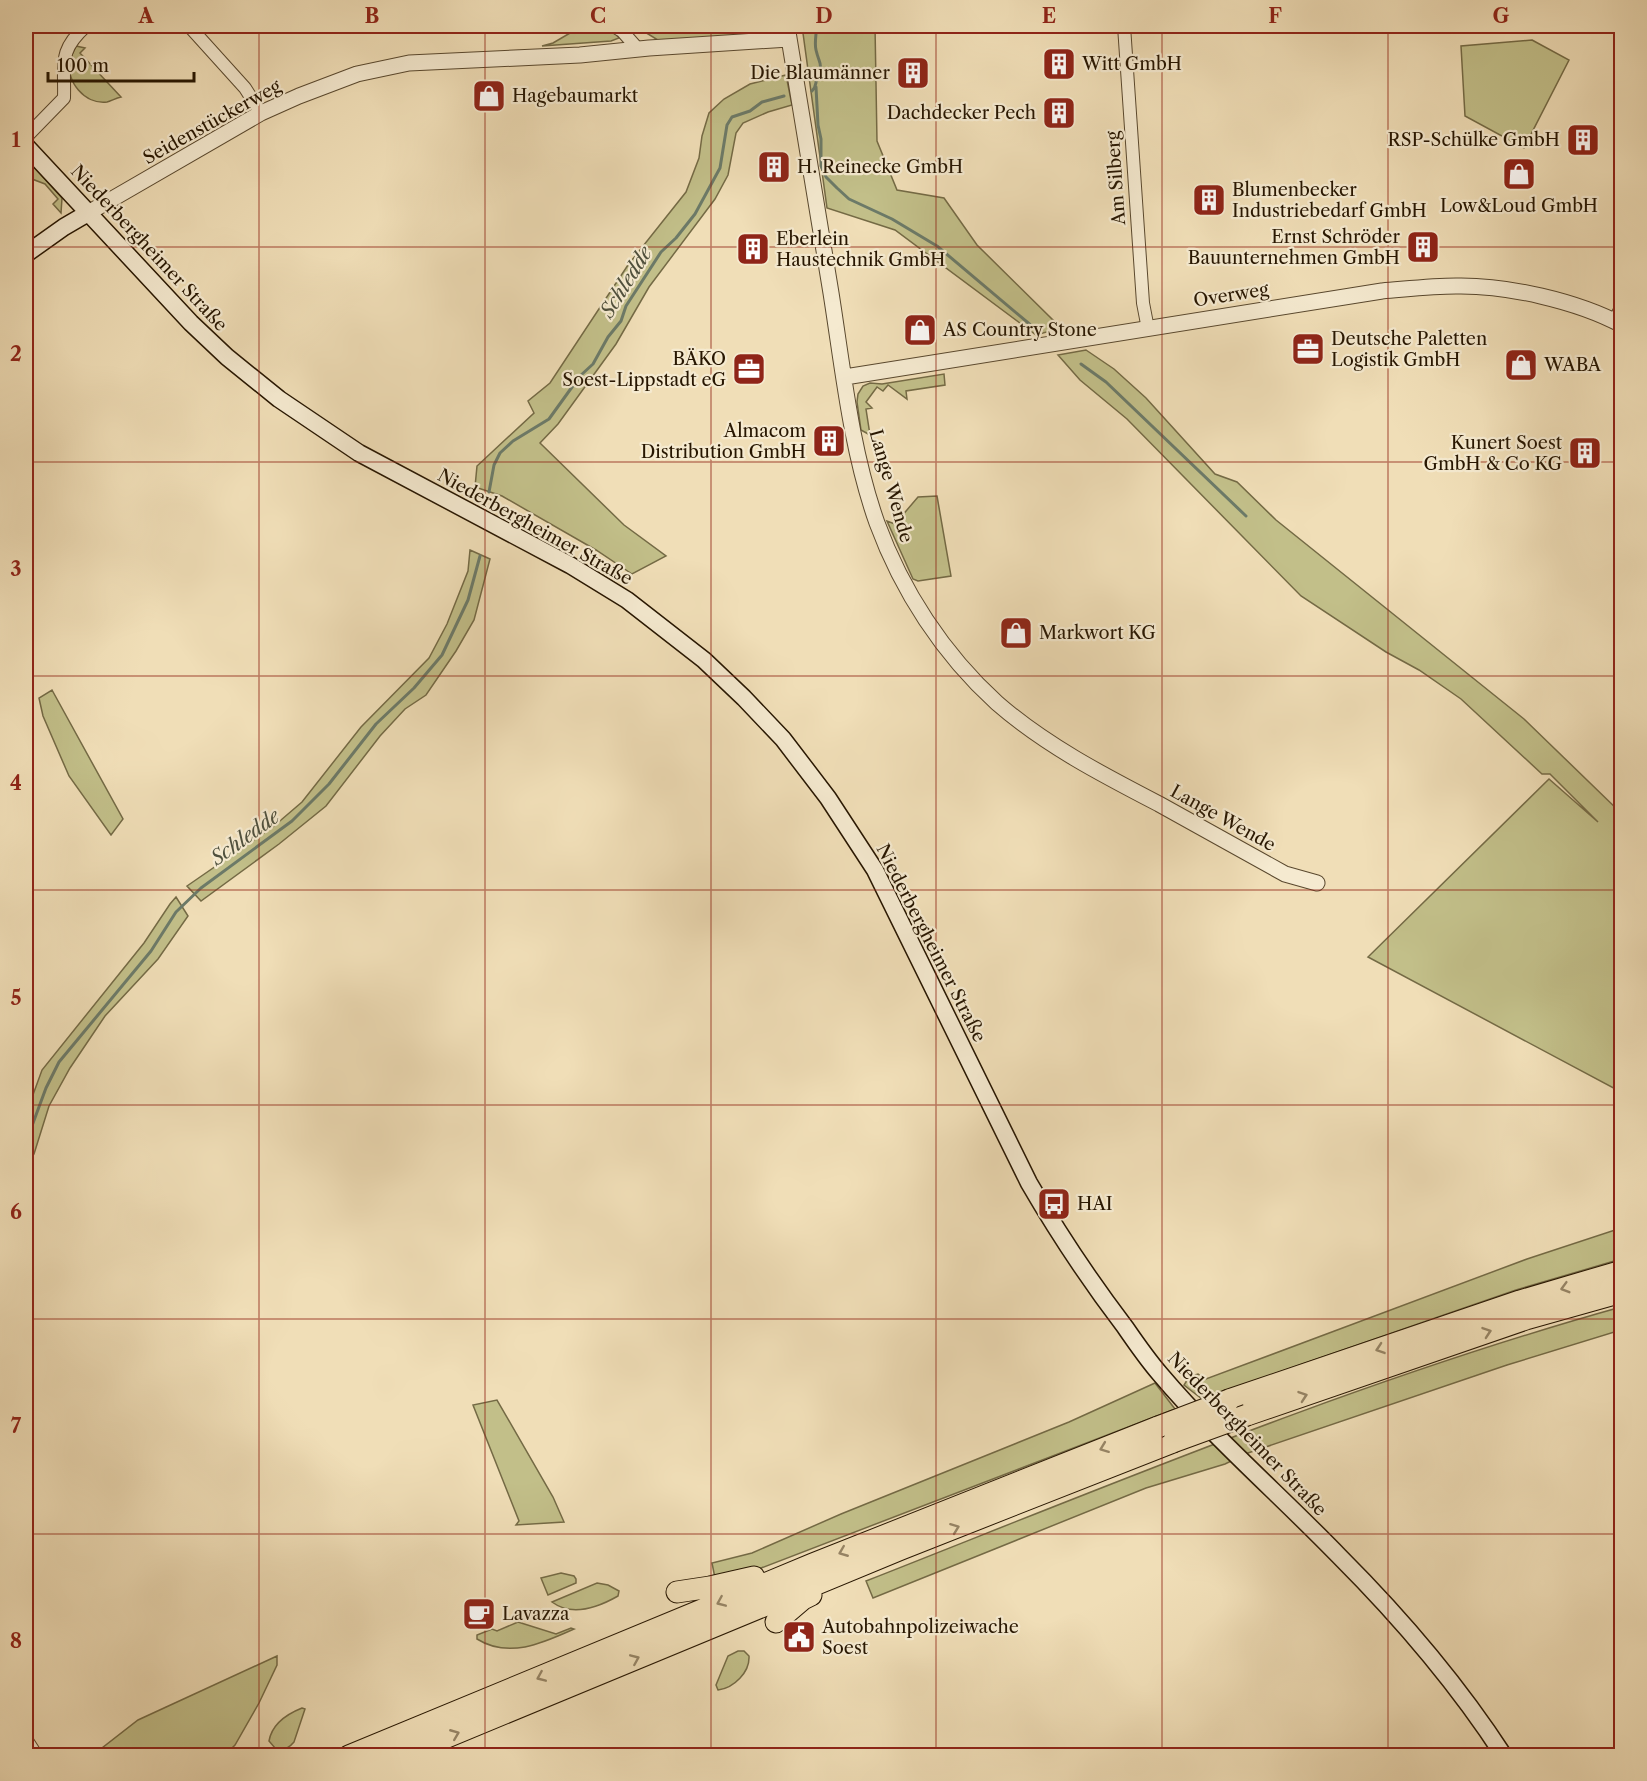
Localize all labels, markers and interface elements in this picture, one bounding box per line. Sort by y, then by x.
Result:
text: A [137,4,154,28]
text: B [365,4,380,28]
text: C [590,4,606,28]
text: D [815,4,833,28]
text: E [1042,4,1056,28]
text: F [1268,4,1282,28]
text: G [1493,4,1510,28]
scale bar [48,45,194,83]
building icon: Witt GmbH [1041,46,1077,82]
place label: Witt GmbH [1081,53,1182,75]
text: 100 m [57,55,109,77]
building icon: Die Blaumänner [895,55,931,91]
place label: Die Blaumänner [750,62,890,84]
street label: Seidenstückerweg [139,75,285,169]
shop icon: Hagebaumarkt [471,78,507,114]
place label: Hagebaumarkt [512,85,639,107]
building icon: Dachdecker Pech [1041,95,1077,131]
place label: Dachdecker Pech [887,102,1036,124]
building icon: RSP-Schülke GmbH [1565,122,1601,158]
text: 1 [12,128,21,152]
place label: RSP-Schülke GmbH [1388,129,1560,151]
street label: Am Silberg [1102,130,1130,227]
building icon: H. Reinecke GmbH [756,149,792,185]
place label: H. Reinecke GmbH [797,156,963,178]
shop icon: Low&Loud GmbH [1501,156,1537,192]
street label: Niederbergheimer Straße [66,160,232,336]
place label: Blumenbecker Industriebedarf GmbH [1232,179,1427,222]
building icon: Blumenbecker Industriebedarf GmbH [1191,182,1227,218]
place label: Low&Loud GmbH [1440,195,1598,217]
place label: Ernst Schröder Bauunternehmen GmbH [1188,226,1400,269]
place label: Eberlein Haustechnik GmbH [776,228,945,271]
building icon: Ernst Schröder Bauunternehmen GmbH [1405,229,1441,265]
building icon: Eberlein Haustechnik GmbH [735,231,771,267]
water label: Schledde [594,241,658,323]
street label: Overweg [1192,278,1271,312]
shop icon: AS Country Stone [902,312,938,348]
place label: AS Country Stone [942,319,1097,341]
place label: Deutsche Paletten Logistik GmbH [1331,328,1487,371]
office icon: Deutsche Paletten Logistik GmbH [1290,331,1326,367]
text: 2 [10,342,22,366]
place label: BÄKO Soest-Lippstadt eG [562,347,727,391]
shop icon: WABA [1503,347,1539,383]
office icon: BÄKO Soest-Lippstadt eG [731,351,767,387]
place label: WABA [1543,354,1602,376]
place label: Almacom Distribution GmbH [641,420,806,463]
building icon: Almacom Distribution GmbH [811,423,847,459]
street label: Lange Wende [864,427,918,545]
place label: Kunert Soest GmbH & Co KG [1424,432,1563,475]
building icon: Kunert Soest GmbH & Co KG [1567,435,1603,471]
street label: Niederbergheimer Straße [434,464,636,590]
text: 3 [10,557,22,581]
shop icon: Markwort KG [998,615,1034,651]
place label: Markwort KG [1039,622,1156,644]
text: 4 [10,771,22,795]
street label: Lange Wende [1167,780,1279,856]
water label: Schledde [205,803,285,871]
street label: Niederbergheimer Straße [871,840,991,1046]
text: 5 [10,986,22,1010]
bus stop icon: HAI [1036,1186,1072,1222]
place label: HAI [1077,1193,1113,1215]
text: 6 [10,1200,22,1224]
one-way arrow [1560,1281,1571,1293]
one-way arrow [1481,1327,1492,1339]
one-way arrow [1375,1341,1386,1354]
street label: Niederbergheimer Straße [1163,1347,1331,1521]
one-way arrow [1297,1390,1308,1403]
text: 7 [11,1414,22,1438]
one-way arrow [1099,1441,1109,1454]
one-way arrow [949,1522,960,1535]
one-way arrow [838,1545,849,1557]
one-way arrow [716,1595,727,1607]
cafe icon: Lavazza [461,1596,497,1632]
place label: Lavazza [502,1603,570,1625]
place label: Autobahnpolizeiwache Soest [821,1616,1019,1659]
public building icon: Autobahnpolizeiwache Soest [781,1619,817,1655]
text: 8 [10,1629,22,1653]
one-way arrow [629,1654,640,1666]
one-way arrow [536,1670,547,1682]
one-way arrow [449,1729,460,1741]

